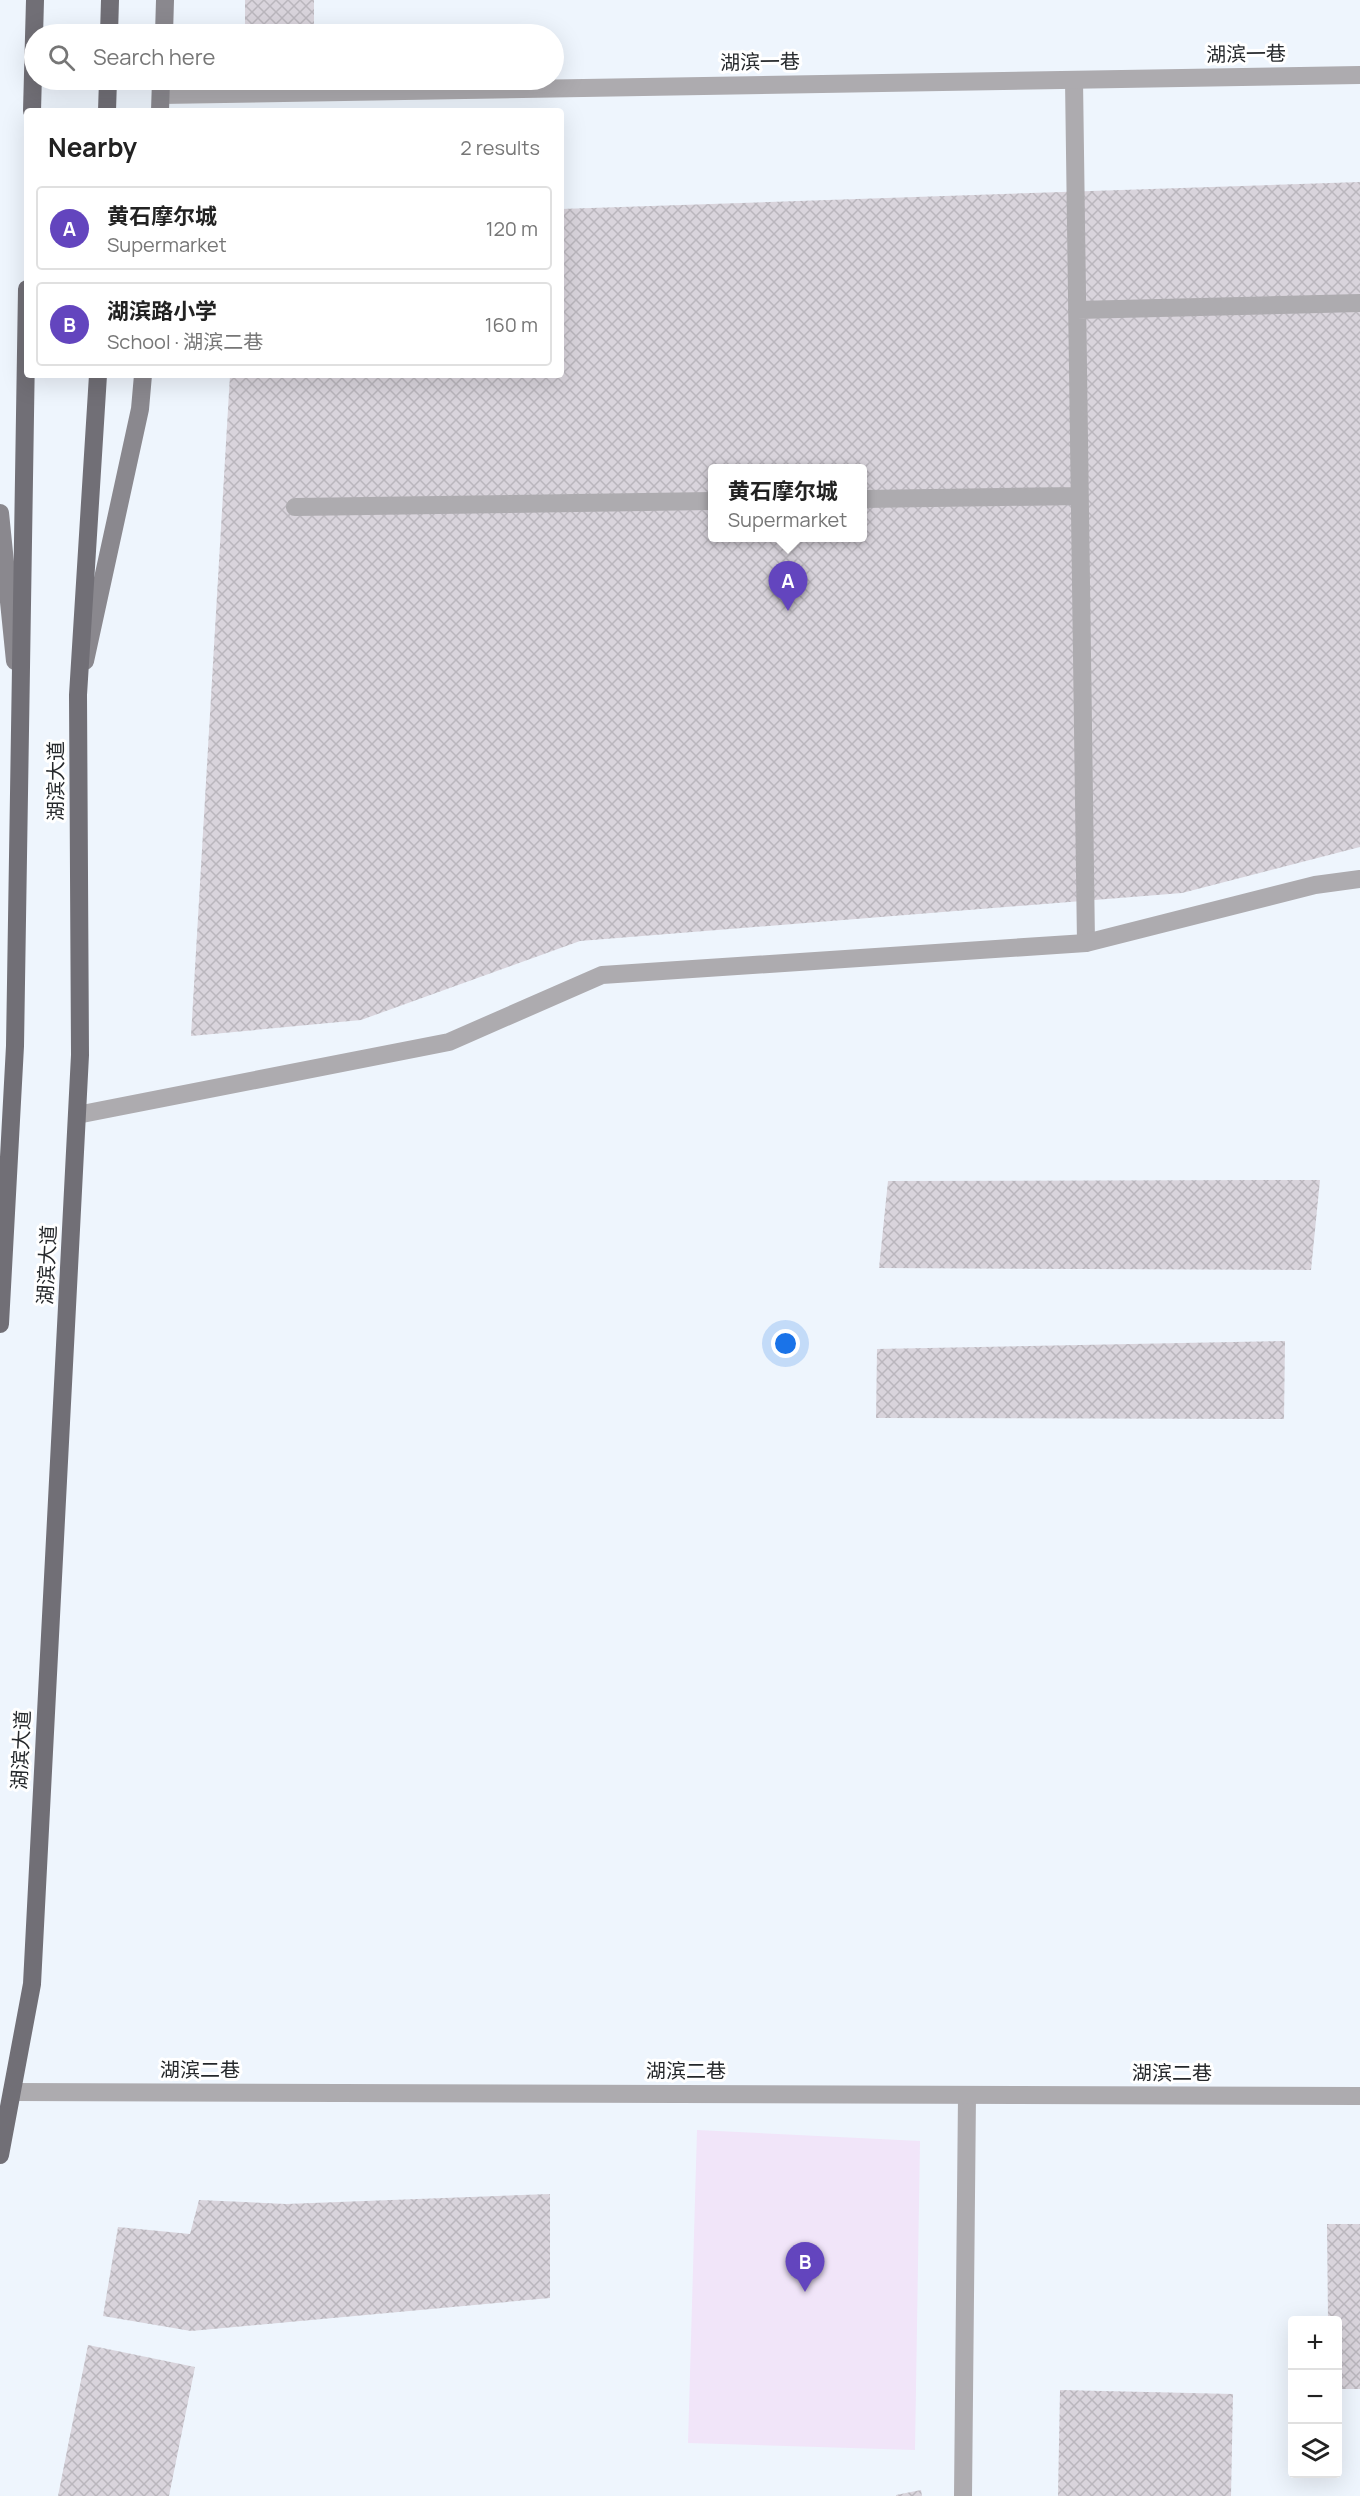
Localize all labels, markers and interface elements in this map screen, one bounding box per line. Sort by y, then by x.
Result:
search box [24,24,564,90]
street label: 湖滨一巷 [1206,39,1286,68]
icon: search [45,41,78,74]
text: Search here [93,42,215,72]
street label: 湖滨一巷 [720,47,800,76]
text: Nearby [48,129,137,165]
text: 2 results [460,134,540,161]
text: 黄石摩尔城 [107,201,217,231]
text: A [63,215,76,242]
text: 120 m [486,215,538,242]
text: Supermarket [107,231,227,258]
text: 湖滨路小学 [107,296,217,326]
text: B [63,311,76,338]
text: 160 m [485,311,538,338]
text: School · 湖滨二巷 [107,328,263,355]
popup [708,464,867,542]
text: 黄石摩尔城 [728,476,838,506]
text: Supermarket [728,506,847,533]
pin: A [768,562,808,611]
street label: 湖滨大道 [42,741,69,821]
street label: 湖滨大道 [31,1224,62,1306]
your location [771,1329,800,1358]
street label: 湖滨大道 [5,1709,36,1791]
street label: 湖滨二巷 [160,2056,240,2083]
street label: 湖滨二巷 [646,2057,726,2084]
street label: 湖滨二巷 [1132,2059,1212,2086]
pin: B [786,2242,824,2292]
map controls [1288,2316,1342,2478]
button: + [1288,2316,1342,2370]
button: − [1288,2370,1342,2424]
button: layers [1288,2424,1342,2478]

